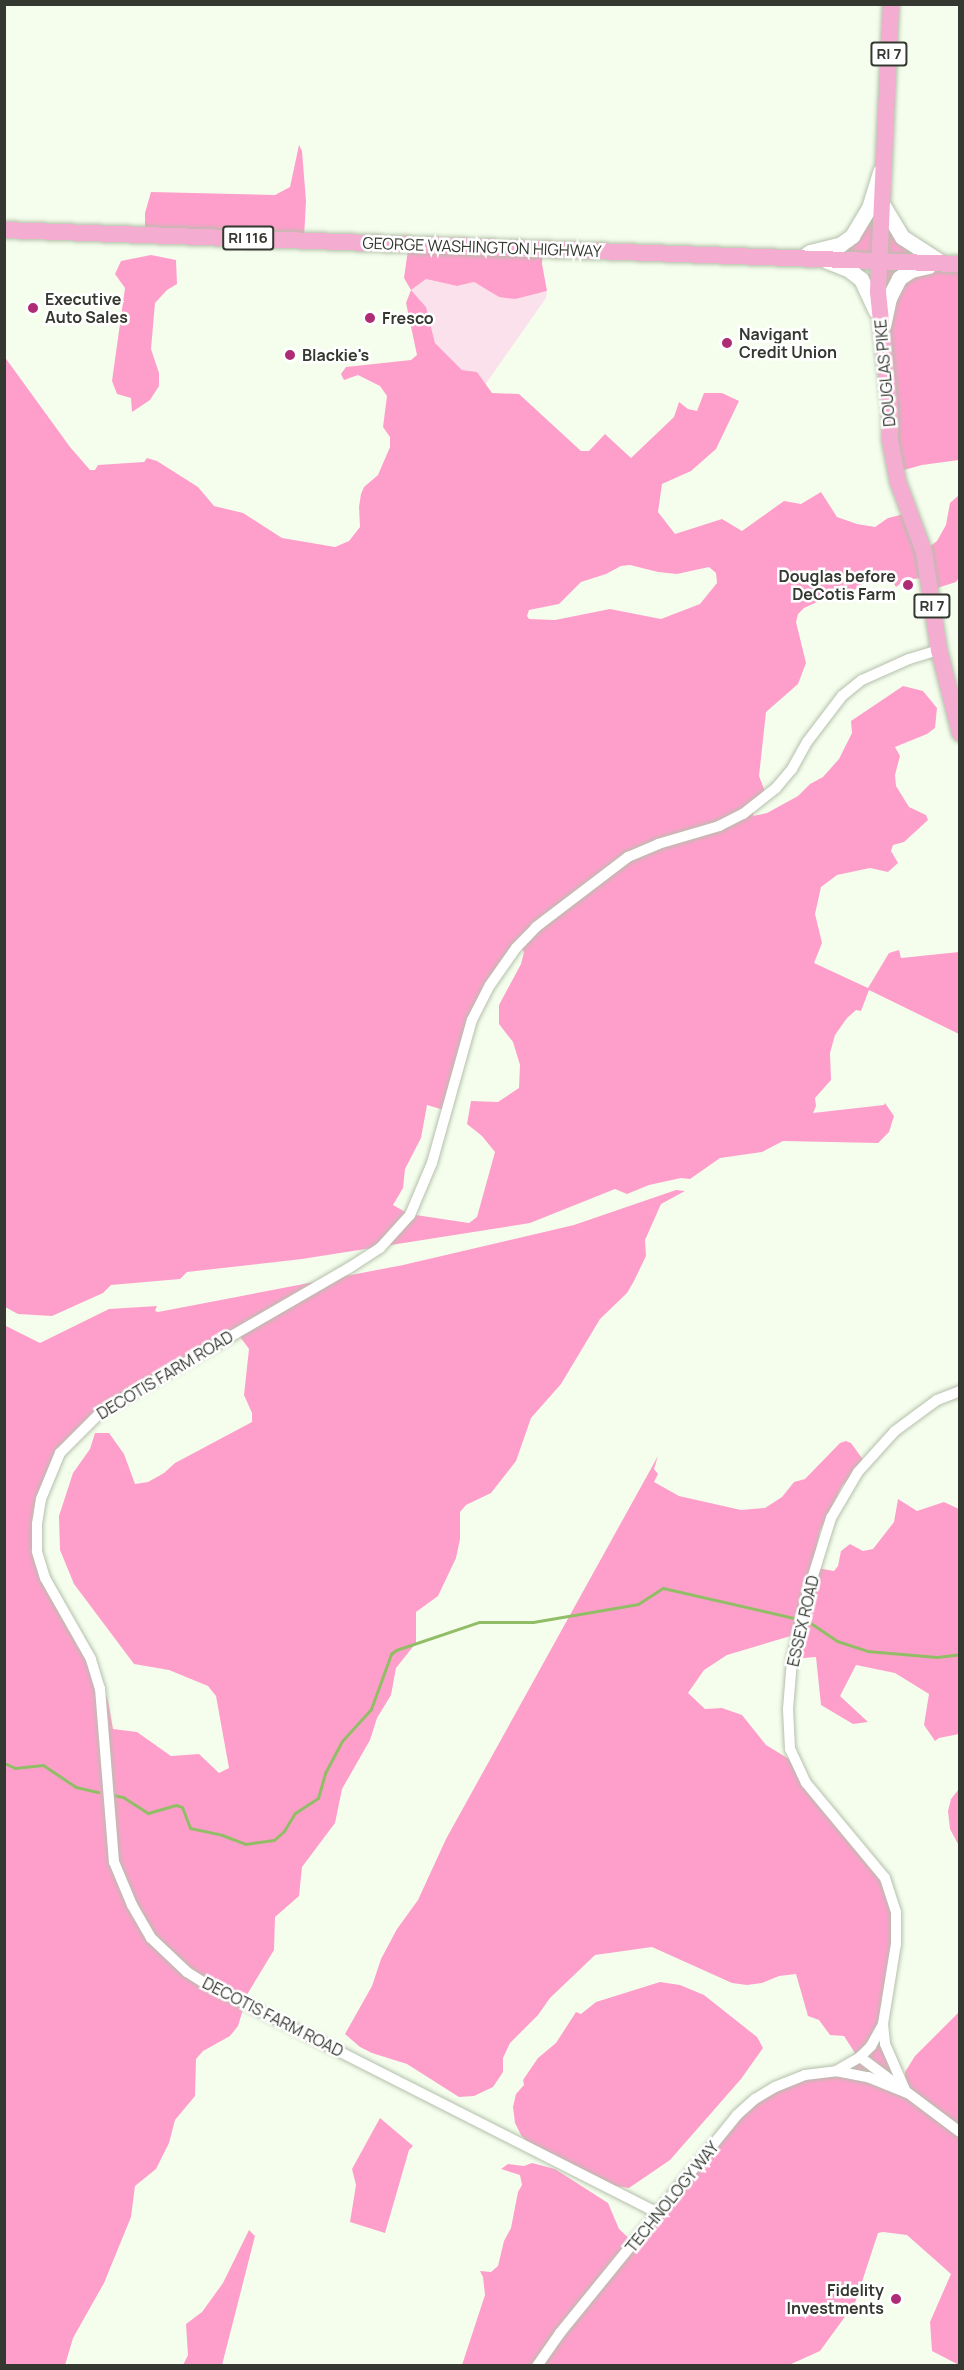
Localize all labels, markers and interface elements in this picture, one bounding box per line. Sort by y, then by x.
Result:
road number: RI 7 [870,42,908,66]
road number: RI 116 [221,226,275,250]
street label: GEORGE WASHINGTON HIGHWAY [362,233,602,261]
place label: Executive Auto Sales [45,289,128,327]
marker: Executive Auto Sales [26,301,40,315]
place label: Fresco [382,308,434,328]
marker: Fresco [363,311,377,325]
street label: DOUGLAS PIKE [871,318,899,428]
place label: Navigant Credit Union [739,324,837,362]
marker: Navigant Credit Union [720,336,734,350]
place label: Blackie's [302,345,369,365]
marker: Blackie's [283,348,297,362]
place label: Douglas before DeCotis Farm [779,566,896,604]
marker: Douglas before DeCotis Farm [901,578,915,592]
road number: RI 7 [912,594,952,618]
street label: DECOTIS FARM ROAD [93,1327,237,1423]
street label: ESSEX ROAD [783,1574,823,1668]
street label: DECOTIS FARM ROAD [199,1973,347,2061]
street label: TECHNOLOGY WAY [621,2138,723,2256]
place label: Fidelity Investments [787,2280,884,2318]
marker: Fidelity Investments [889,2292,903,2306]

